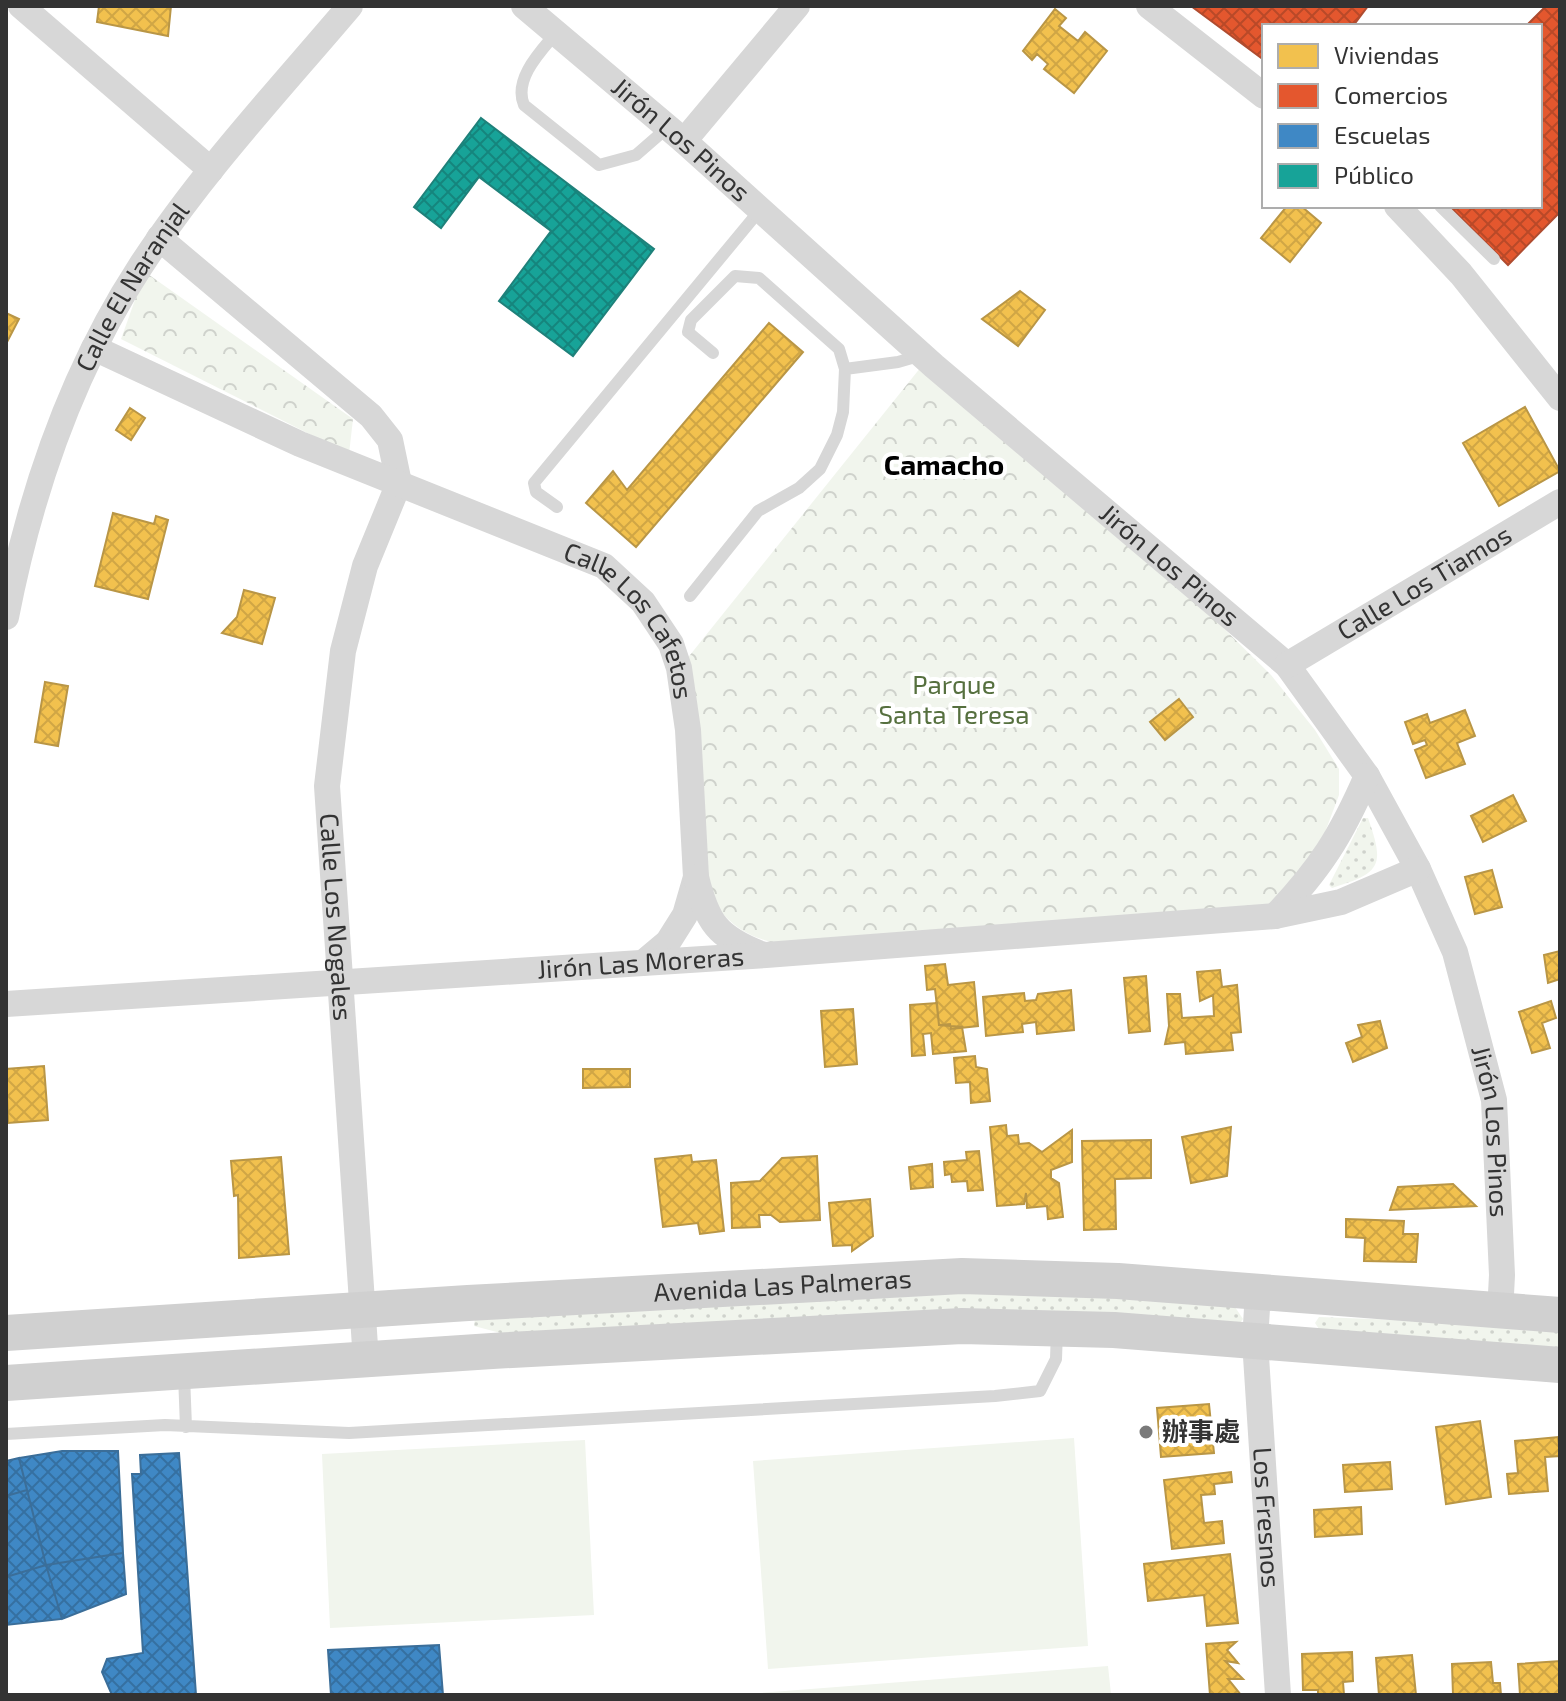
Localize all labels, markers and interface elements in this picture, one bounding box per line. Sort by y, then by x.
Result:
legend [1262,24,1542,208]
text: Viviendas [1334,40,1439,69]
street label: Jirón Los Pinos [606,70,757,207]
text: Comercios [1334,80,1448,109]
text: Escuelas [1334,120,1430,149]
text: Público [1334,160,1414,189]
street label: Calle El Naranjal [68,195,195,376]
district label: Camacho [884,447,1004,481]
street label: Jirón Los Pinos [1094,496,1246,632]
street label: Calle Los Tiamos [1331,518,1516,646]
street label: Calle Los Cafetos [560,535,700,701]
park label: Parque Santa Teresa [878,668,1030,729]
street label: Calle Los Nogales [315,812,360,1022]
street label: Jirón Las Moreras [536,939,745,984]
street label: Jirón Los Pinos [1466,1042,1516,1218]
street label: Avenida Las Palmeras [653,1262,912,1307]
place label: 辦事處 [1162,1415,1240,1446]
marker: 辦事處 [1137,1423,1155,1441]
street label: Los Fresnos [1248,1446,1288,1589]

